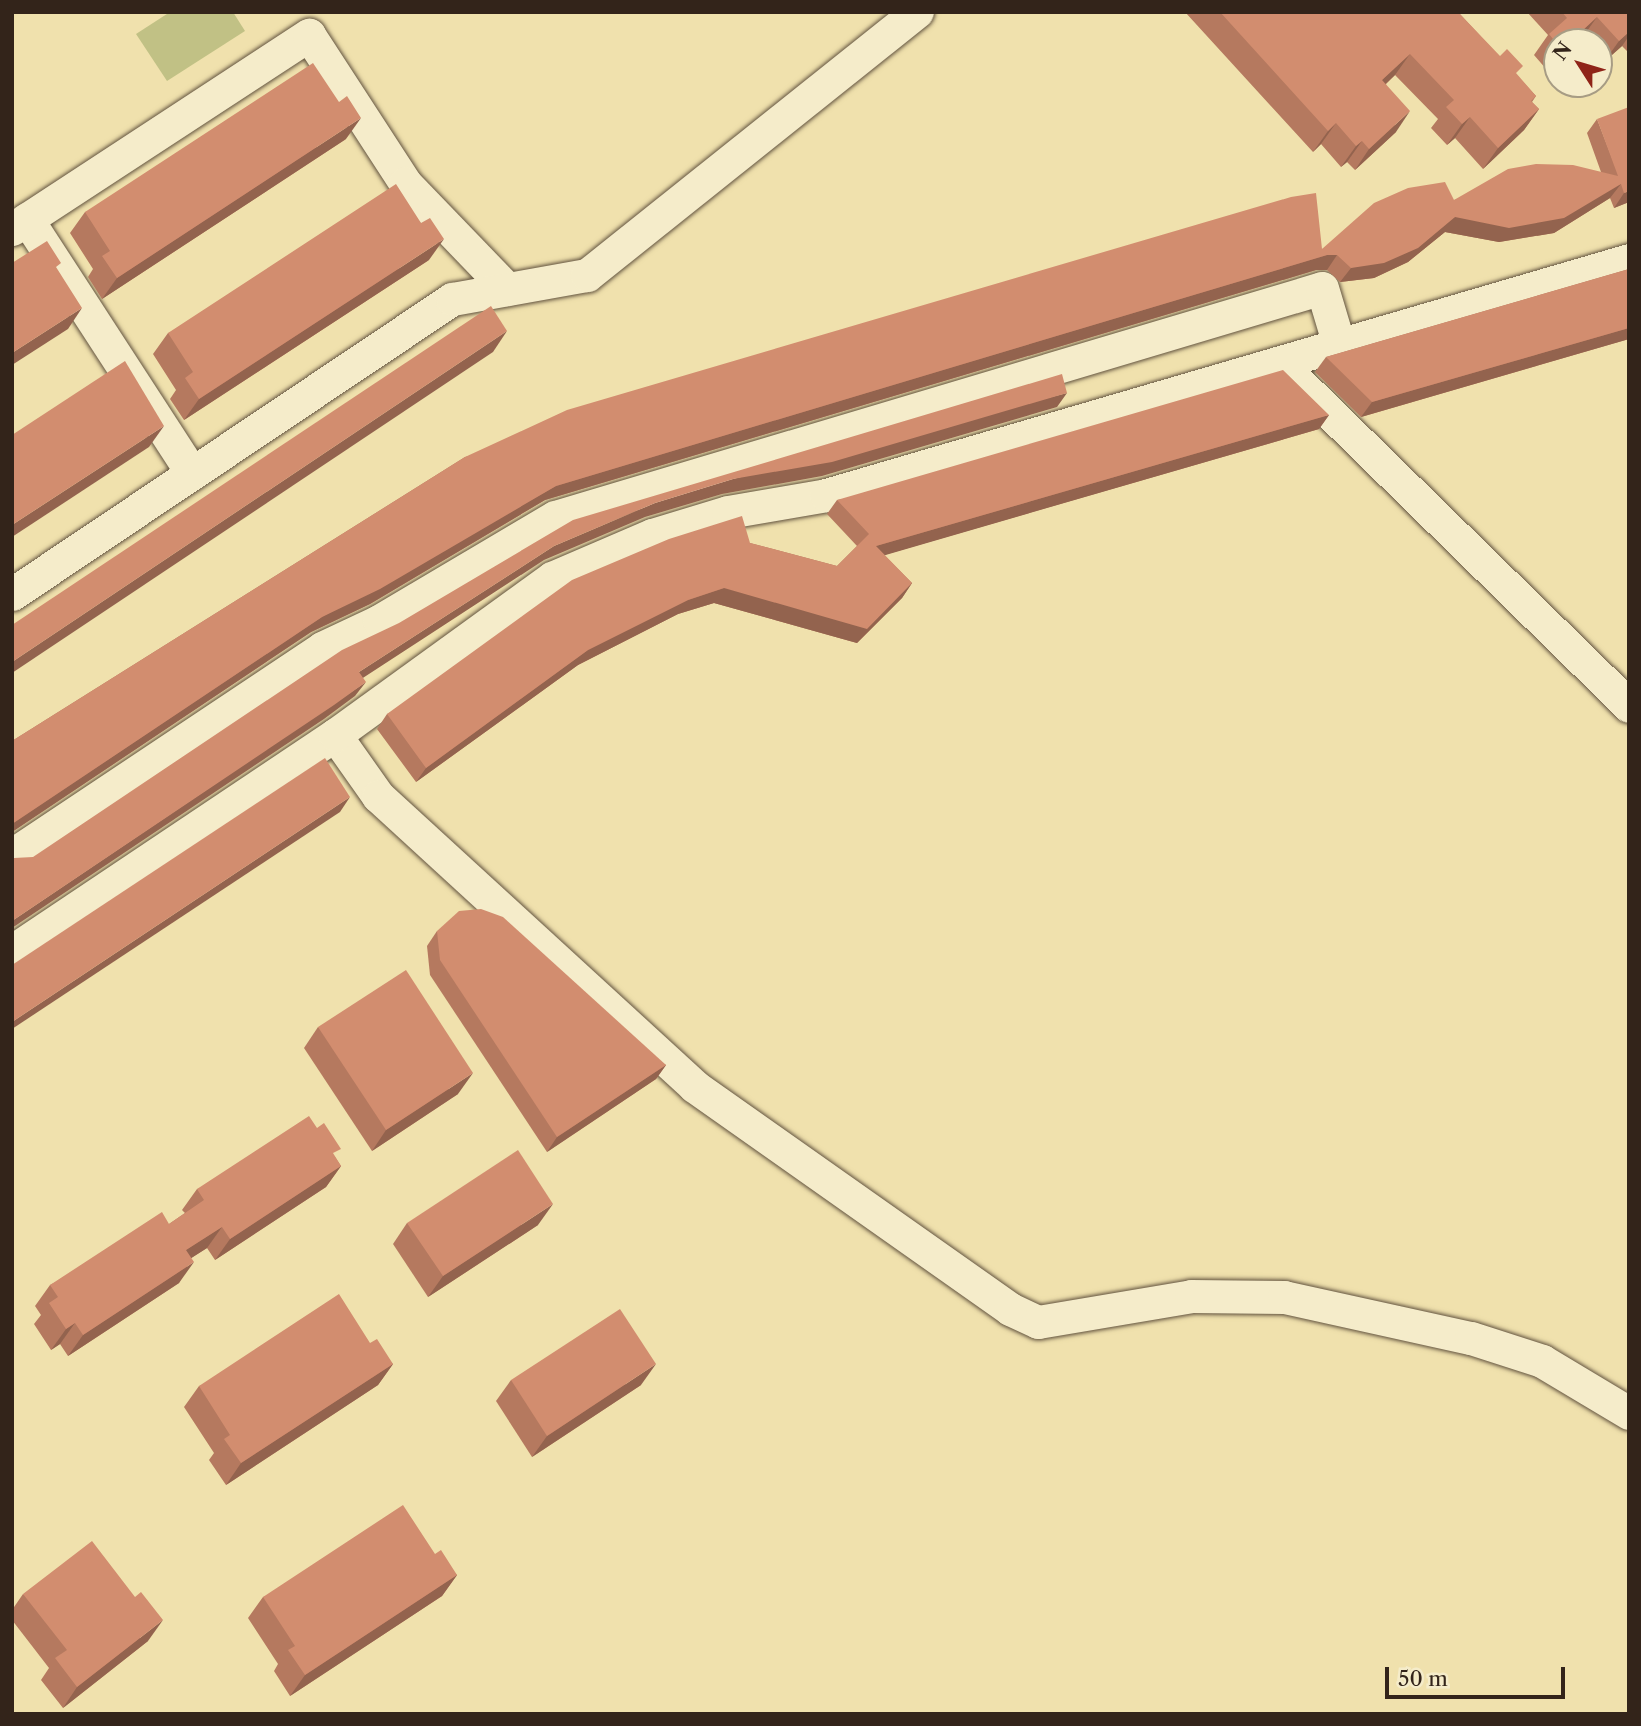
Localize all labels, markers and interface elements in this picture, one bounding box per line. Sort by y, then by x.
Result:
north arrow [1543,28,1613,98]
text: N [1548,38,1577,65]
scale bar [1389,1652,1569,1696]
text: 50 m [1398,1666,1448,1691]

